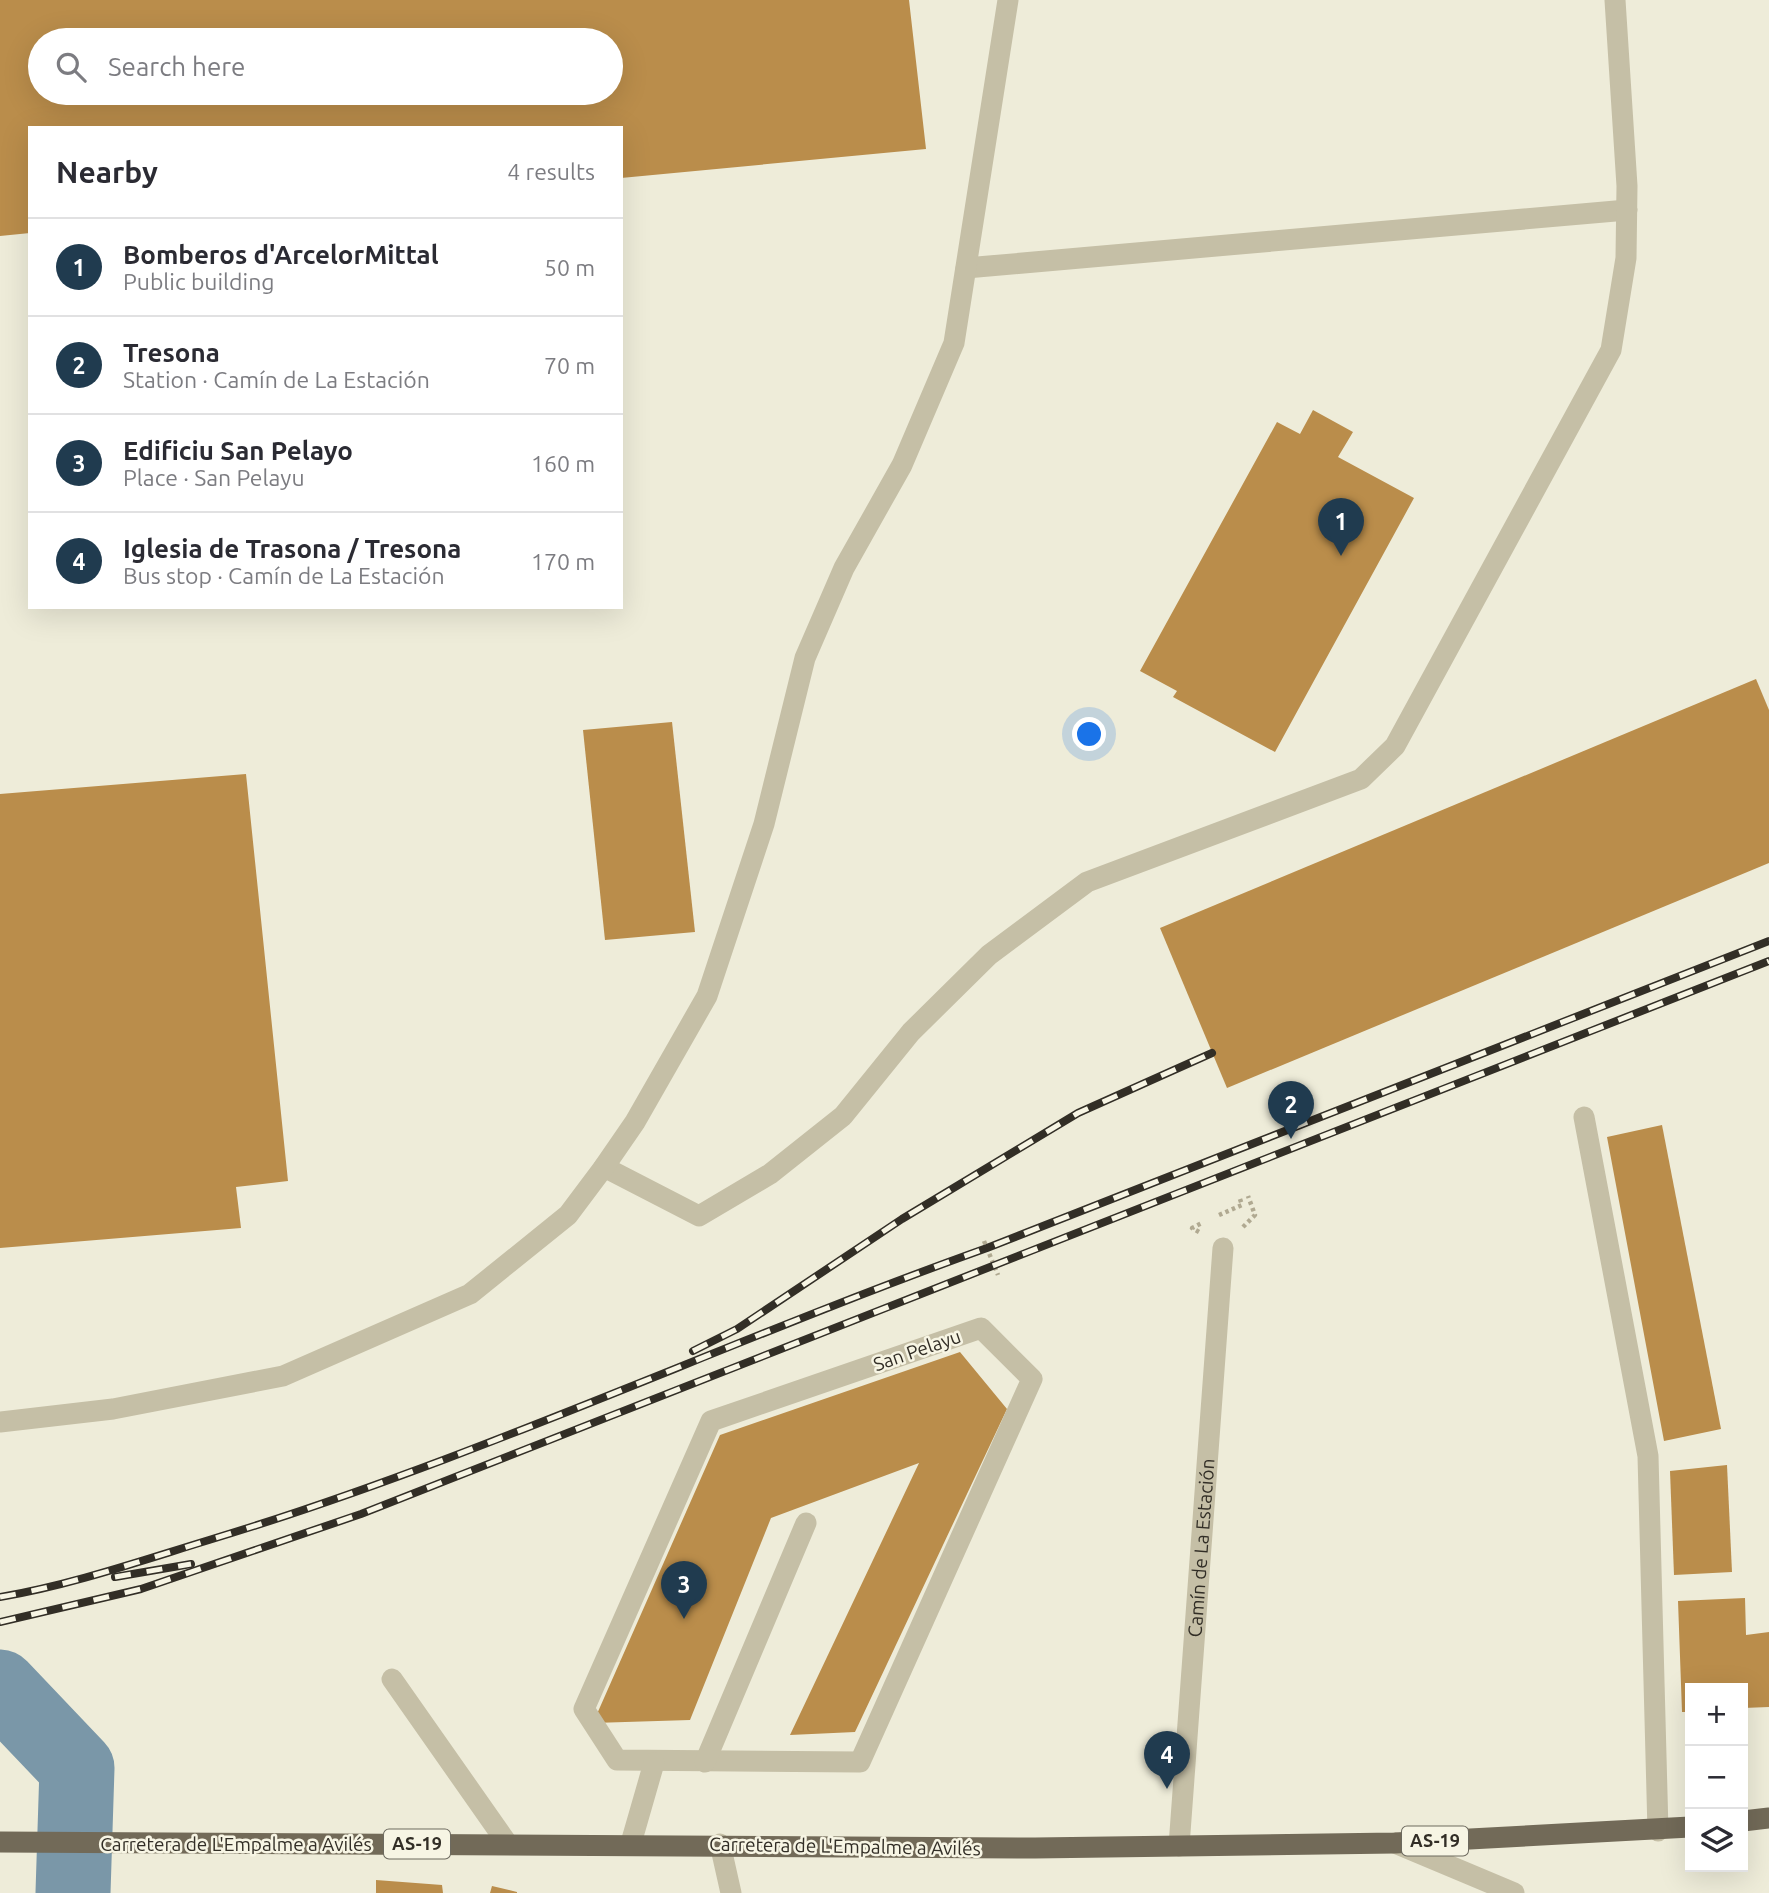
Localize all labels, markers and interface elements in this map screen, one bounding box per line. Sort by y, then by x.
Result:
search box [28,28,623,105]
icon: search [52,48,90,86]
text: Search here [108,52,245,81]
text: Nearby [56,155,158,189]
text: 4 results [507,159,595,184]
text: Bomberos d'ArcelorMittal [123,240,439,269]
text: 1 [73,255,85,280]
text: 50 m [544,255,595,280]
text: Public building [123,269,275,294]
text: Tresona [123,338,220,367]
text: 2 [73,353,85,378]
text: 70 m [544,353,595,378]
text: Station · Camín de La Estación [123,367,430,392]
text: Edificiu San Pelayo [123,436,353,465]
text: 3 [73,451,85,476]
text: 160 m [531,451,595,476]
text: Place · San Pelayu [123,465,305,490]
pin: 1 [1318,498,1364,556]
text: Iglesia de Trasona / Tresona [123,534,461,563]
text: 4 [73,549,85,574]
text: 170 m [531,549,595,574]
text: Bus stop · Camín de La Estación [123,563,445,588]
your location [1072,717,1106,751]
pin: 2 [1268,1081,1314,1139]
street label: San Pelayu [870,1325,964,1375]
street label: Camín de La Estación [1183,1458,1218,1638]
pin: 3 [661,1561,707,1619]
map controls [1685,1683,1748,1872]
button: + [1685,1683,1748,1746]
pin: 4 [1144,1731,1190,1789]
button: − [1685,1746,1748,1809]
button: layers [1685,1809,1748,1872]
road number: AS-19 [1402,1826,1468,1856]
road number: AS-19 [384,1830,450,1858]
street label: Carretera de L'Empalme a Avilés [100,1833,372,1855]
street label: Carretera de L'Empalme a Avilés [709,1833,981,1859]

